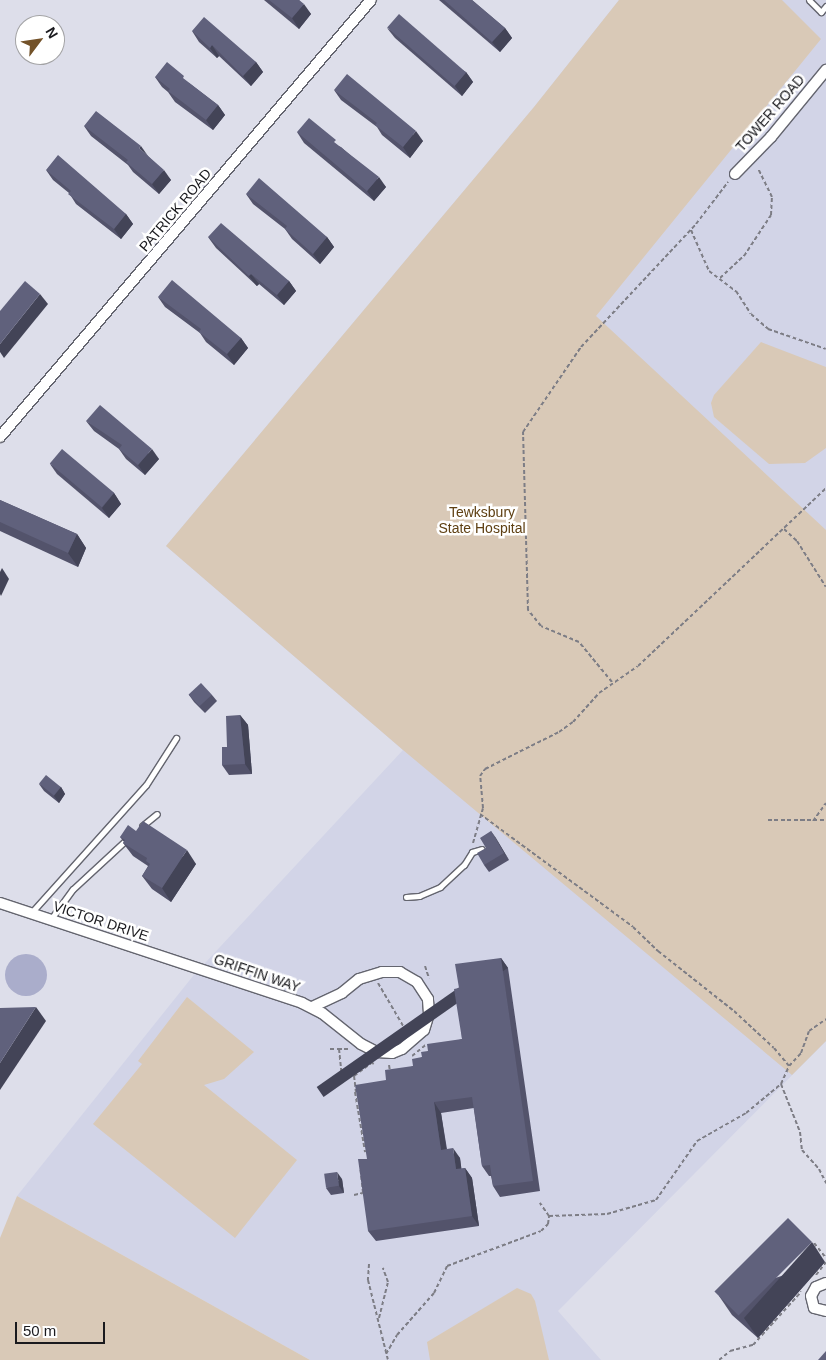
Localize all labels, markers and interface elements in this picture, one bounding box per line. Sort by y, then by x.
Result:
north arrow [15,15,65,65]
text: N [43,24,61,41]
street label: TOWER ROAD [732,71,808,155]
street label: PATRICK ROAD [135,165,215,255]
park label: Tewksbury State Hospital [438,504,526,536]
street label: VICTOR DRIVE [51,898,151,944]
street label: GRIFFIN WAY [212,950,302,996]
scale bar [18,1312,108,1344]
text: 50 m [23,1322,56,1339]

